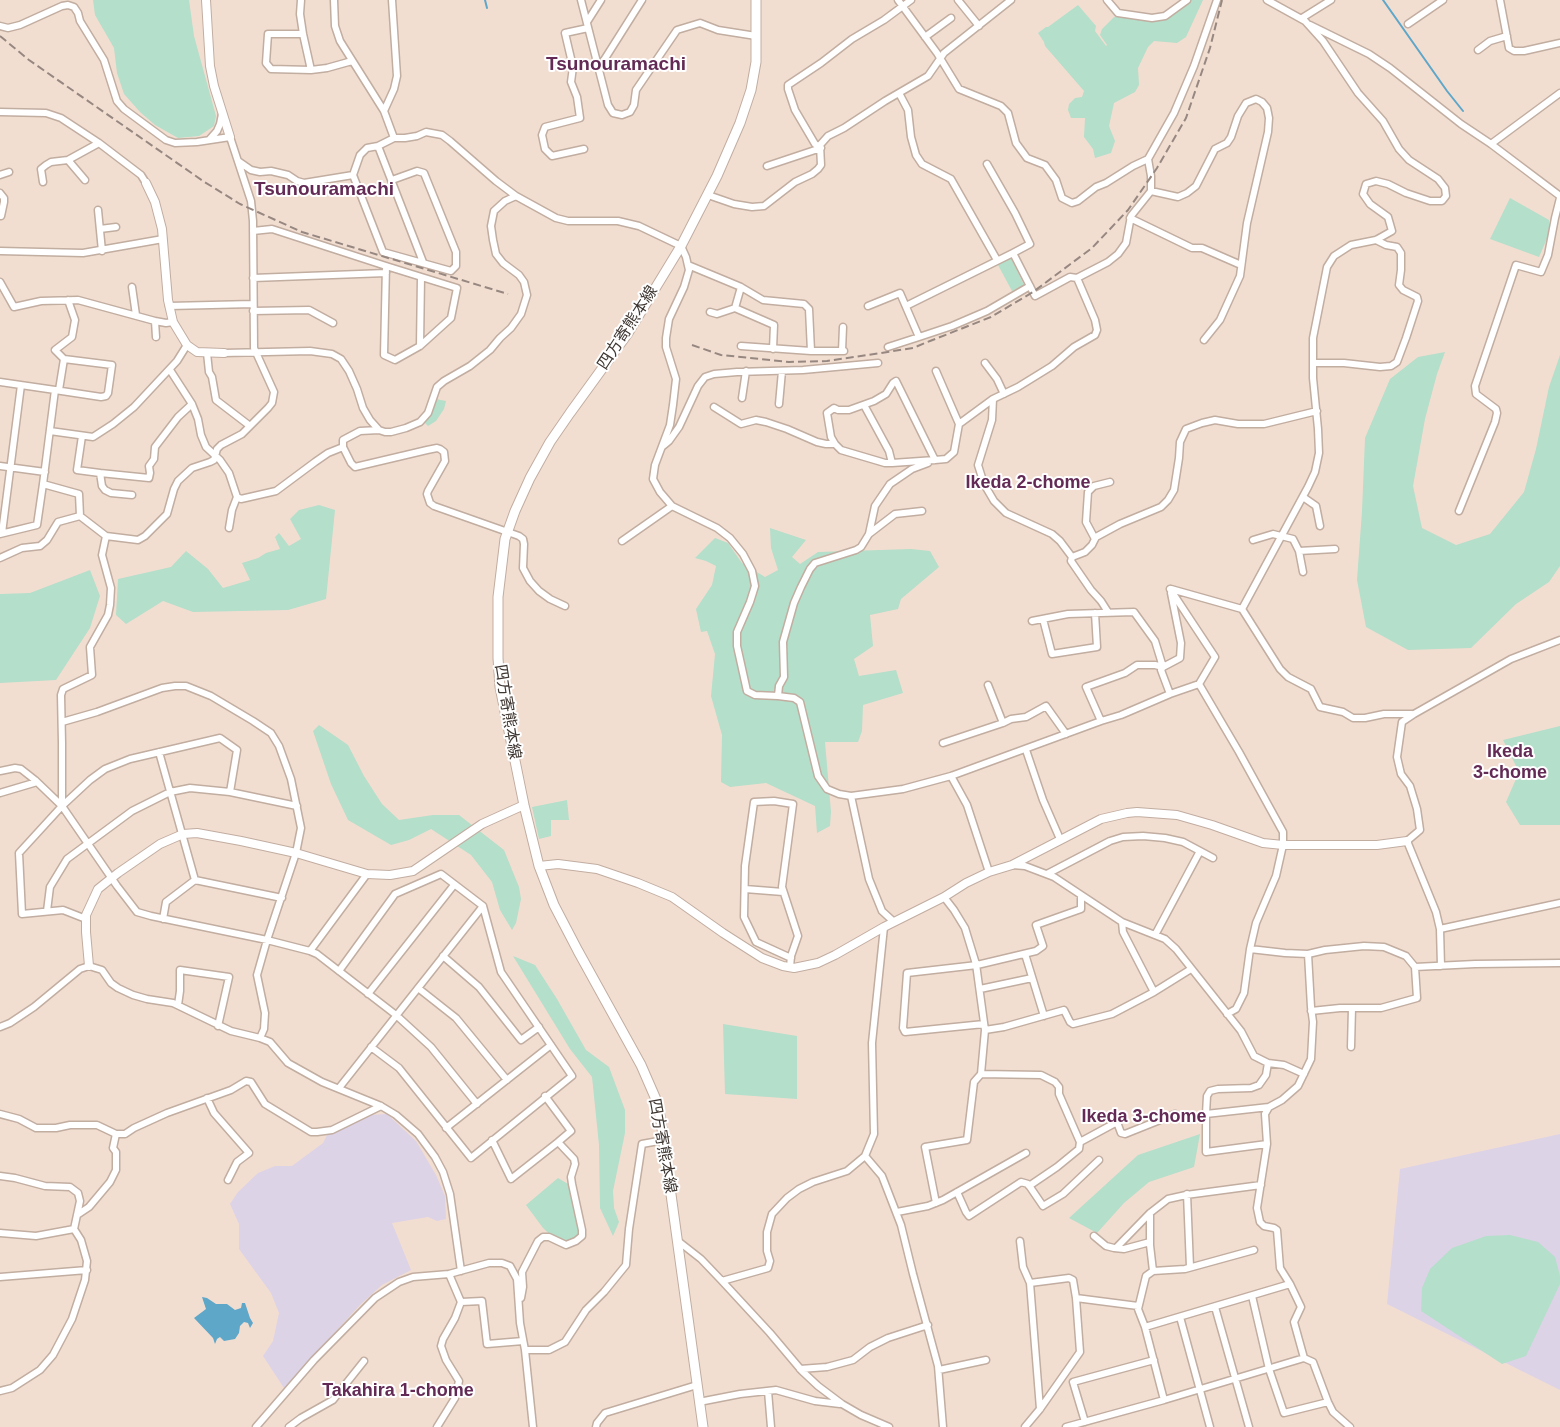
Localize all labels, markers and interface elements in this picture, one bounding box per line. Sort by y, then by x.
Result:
district label: Tsunouramachi [546,54,686,76]
district label: Tsunouramachi [254,179,394,201]
street label: 四方寄熊本線 [594,283,662,373]
district label: Ikeda 2-chome [965,472,1091,494]
street label: 四方寄熊本線 [490,663,524,761]
district label: Ikeda 3-chome [1473,741,1547,784]
street label: 四方寄熊本線 [644,1097,680,1195]
district label: Ikeda 3-chome [1081,1106,1207,1128]
district label: Takahira 1-chome [322,1380,474,1402]

